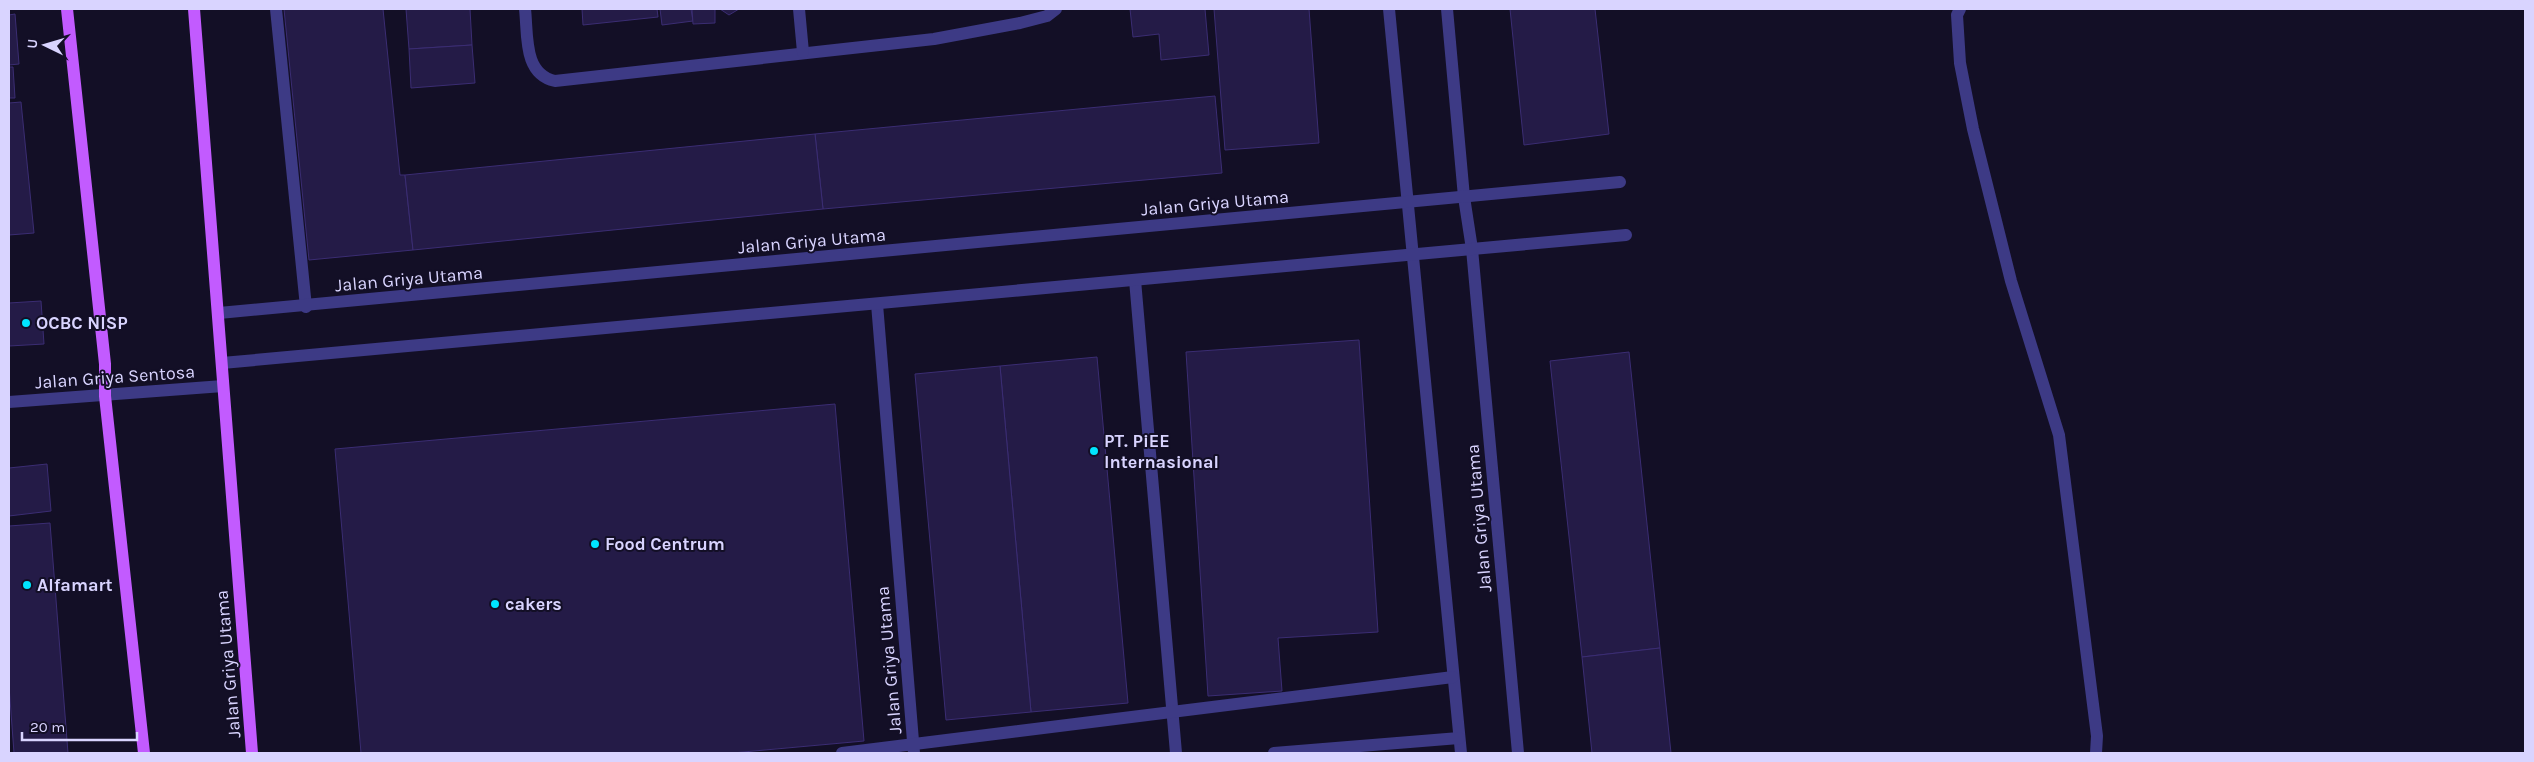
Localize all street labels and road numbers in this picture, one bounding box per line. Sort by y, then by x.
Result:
street label: Jalan Griya Utama [1140,186,1290,220]
street label: Jalan Griya Utama [737,224,887,258]
street label: Jalan Griya Utama [334,262,484,296]
street label: Jalan Griya Sentosa [34,360,196,394]
street label: Jalan Griya Utama [1462,443,1496,593]
street label: Jalan Griya Utama [872,585,906,735]
street label: Jalan Griya Utama [211,589,245,739]

